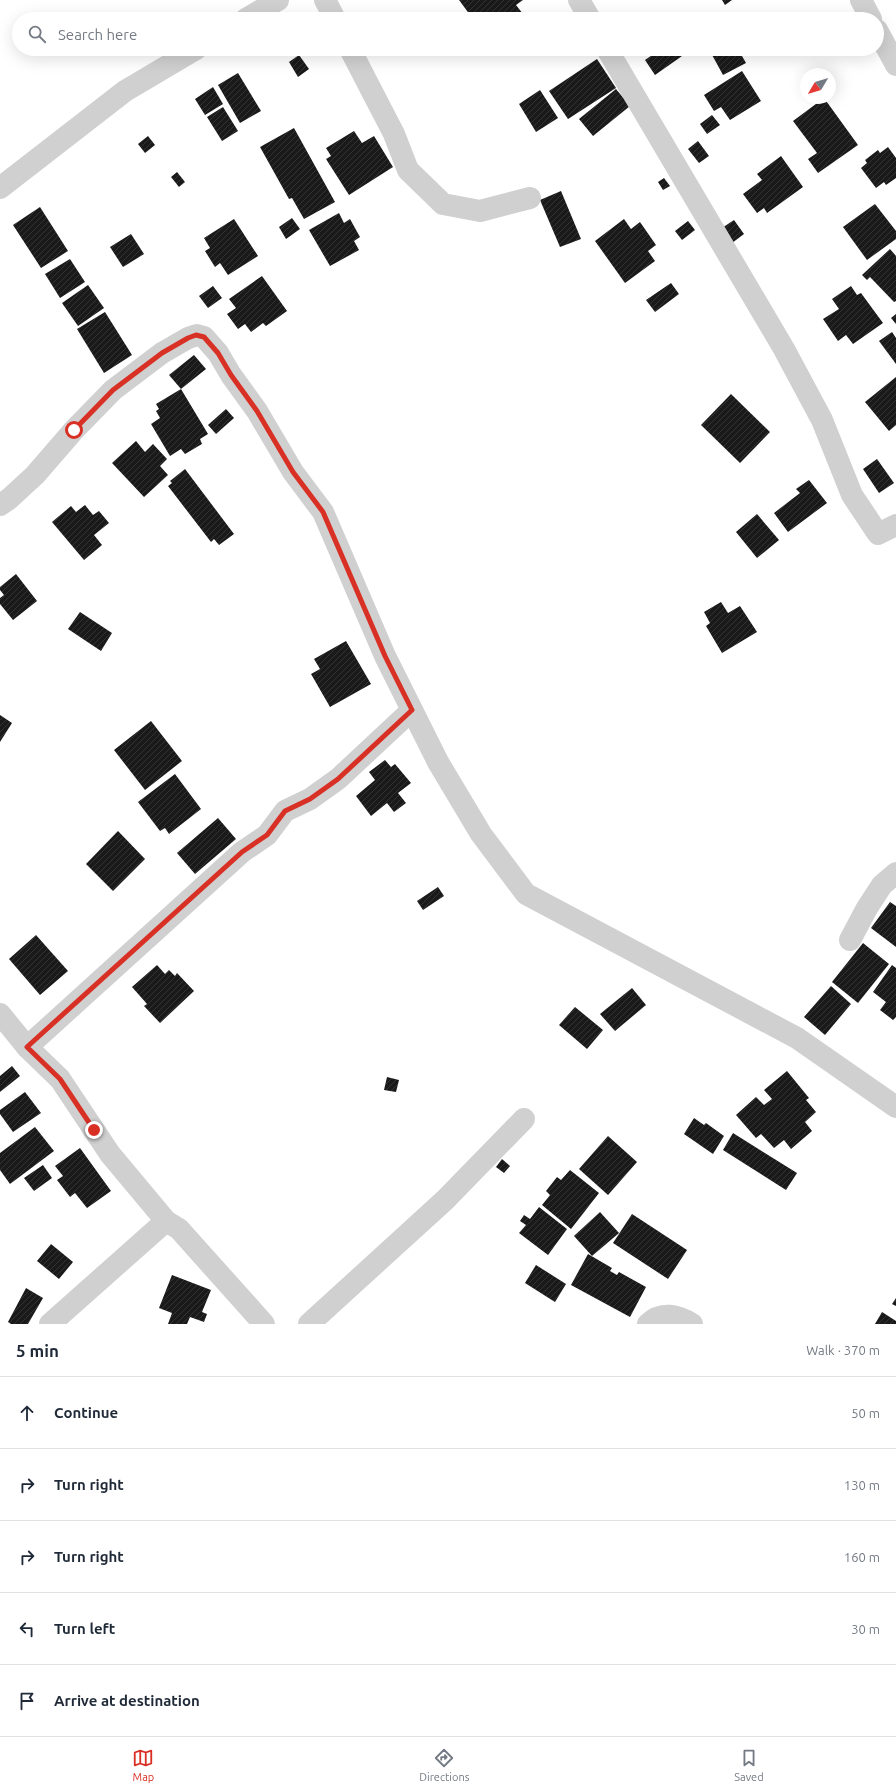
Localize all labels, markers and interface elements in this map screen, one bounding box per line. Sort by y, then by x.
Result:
search box [12,12,884,56]
icon: search [26,23,48,45]
text: Search here [58,26,137,43]
north arrow [800,68,836,104]
route start [65,421,83,439]
route end [85,1121,103,1139]
text: 5 min [16,1341,59,1360]
text: Walk · 370 m [806,1343,880,1357]
icon: ahead [16,1402,38,1424]
text: Continue [54,1404,118,1421]
text: 50 m [851,1406,880,1420]
icon: right [16,1474,38,1496]
text: Turn right [54,1476,124,1493]
text: 130 m [844,1478,880,1492]
icon: right [16,1546,38,1568]
text: Turn right [54,1548,124,1565]
text: 160 m [844,1550,880,1564]
icon: left [16,1618,38,1640]
text: Turn left [54,1620,115,1637]
text: 30 m [851,1622,880,1636]
icon: arrive [16,1690,38,1712]
text: Arrive at destination [54,1692,200,1709]
tab: Map [132,1747,154,1783]
tab: Directions [419,1747,470,1783]
tab: Saved [734,1747,764,1783]

